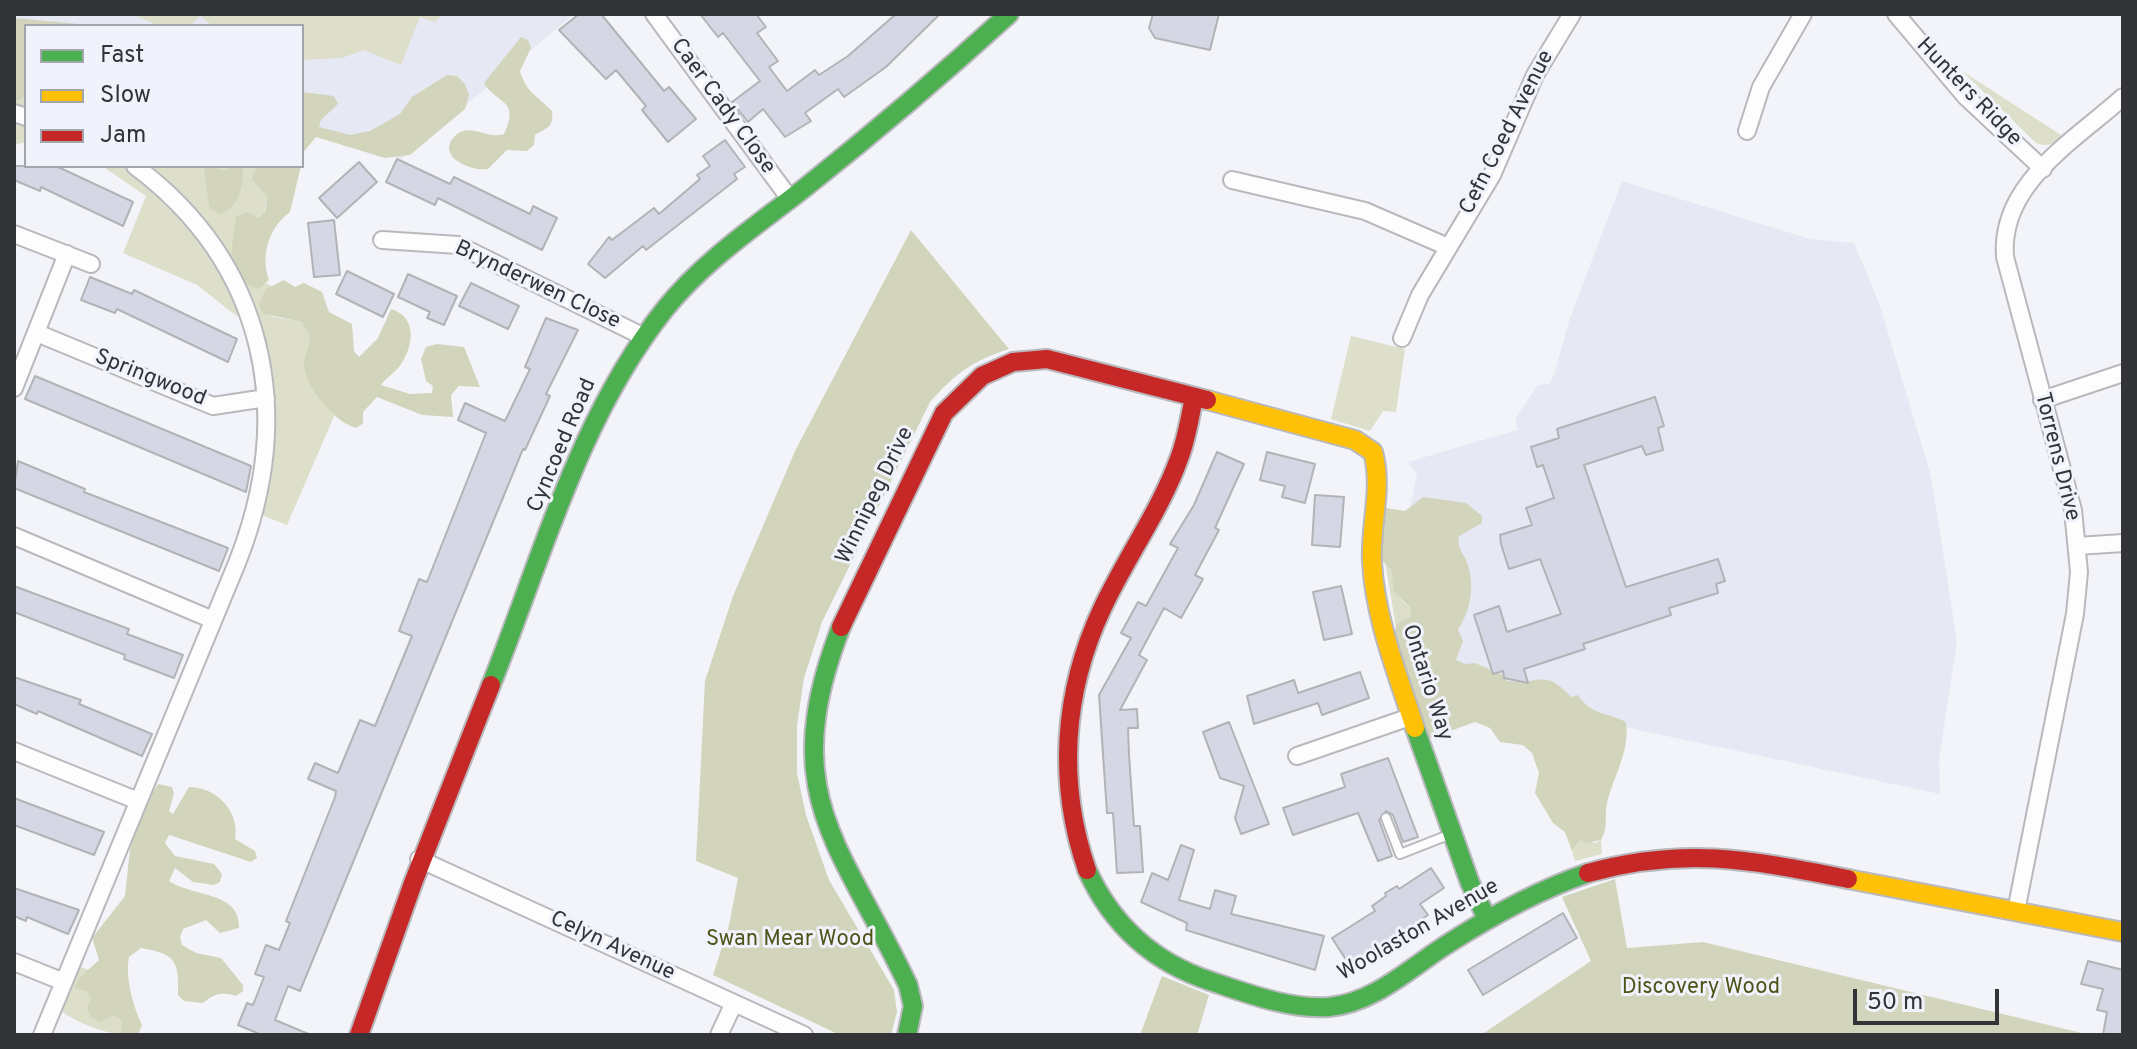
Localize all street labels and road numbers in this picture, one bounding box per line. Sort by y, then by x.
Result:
street label: Hunters Ridge [1910,33,2026,153]
street label: Caer Cady Close [664,34,780,180]
street label: Cefn Coed Avenue [1455,46,1561,220]
street label: Brynderwen Close [450,236,624,336]
street label: Springwood [90,345,210,413]
street label: Cyncoed Road [523,375,603,517]
street label: Torrens Drive [2027,390,2085,524]
street label: Winnipeg Drive [831,423,921,569]
street label: Ontario Way [1395,622,1457,744]
street label: Woolaston Avenue [1334,874,1504,988]
street label: Celyn Avenue [545,907,679,987]

